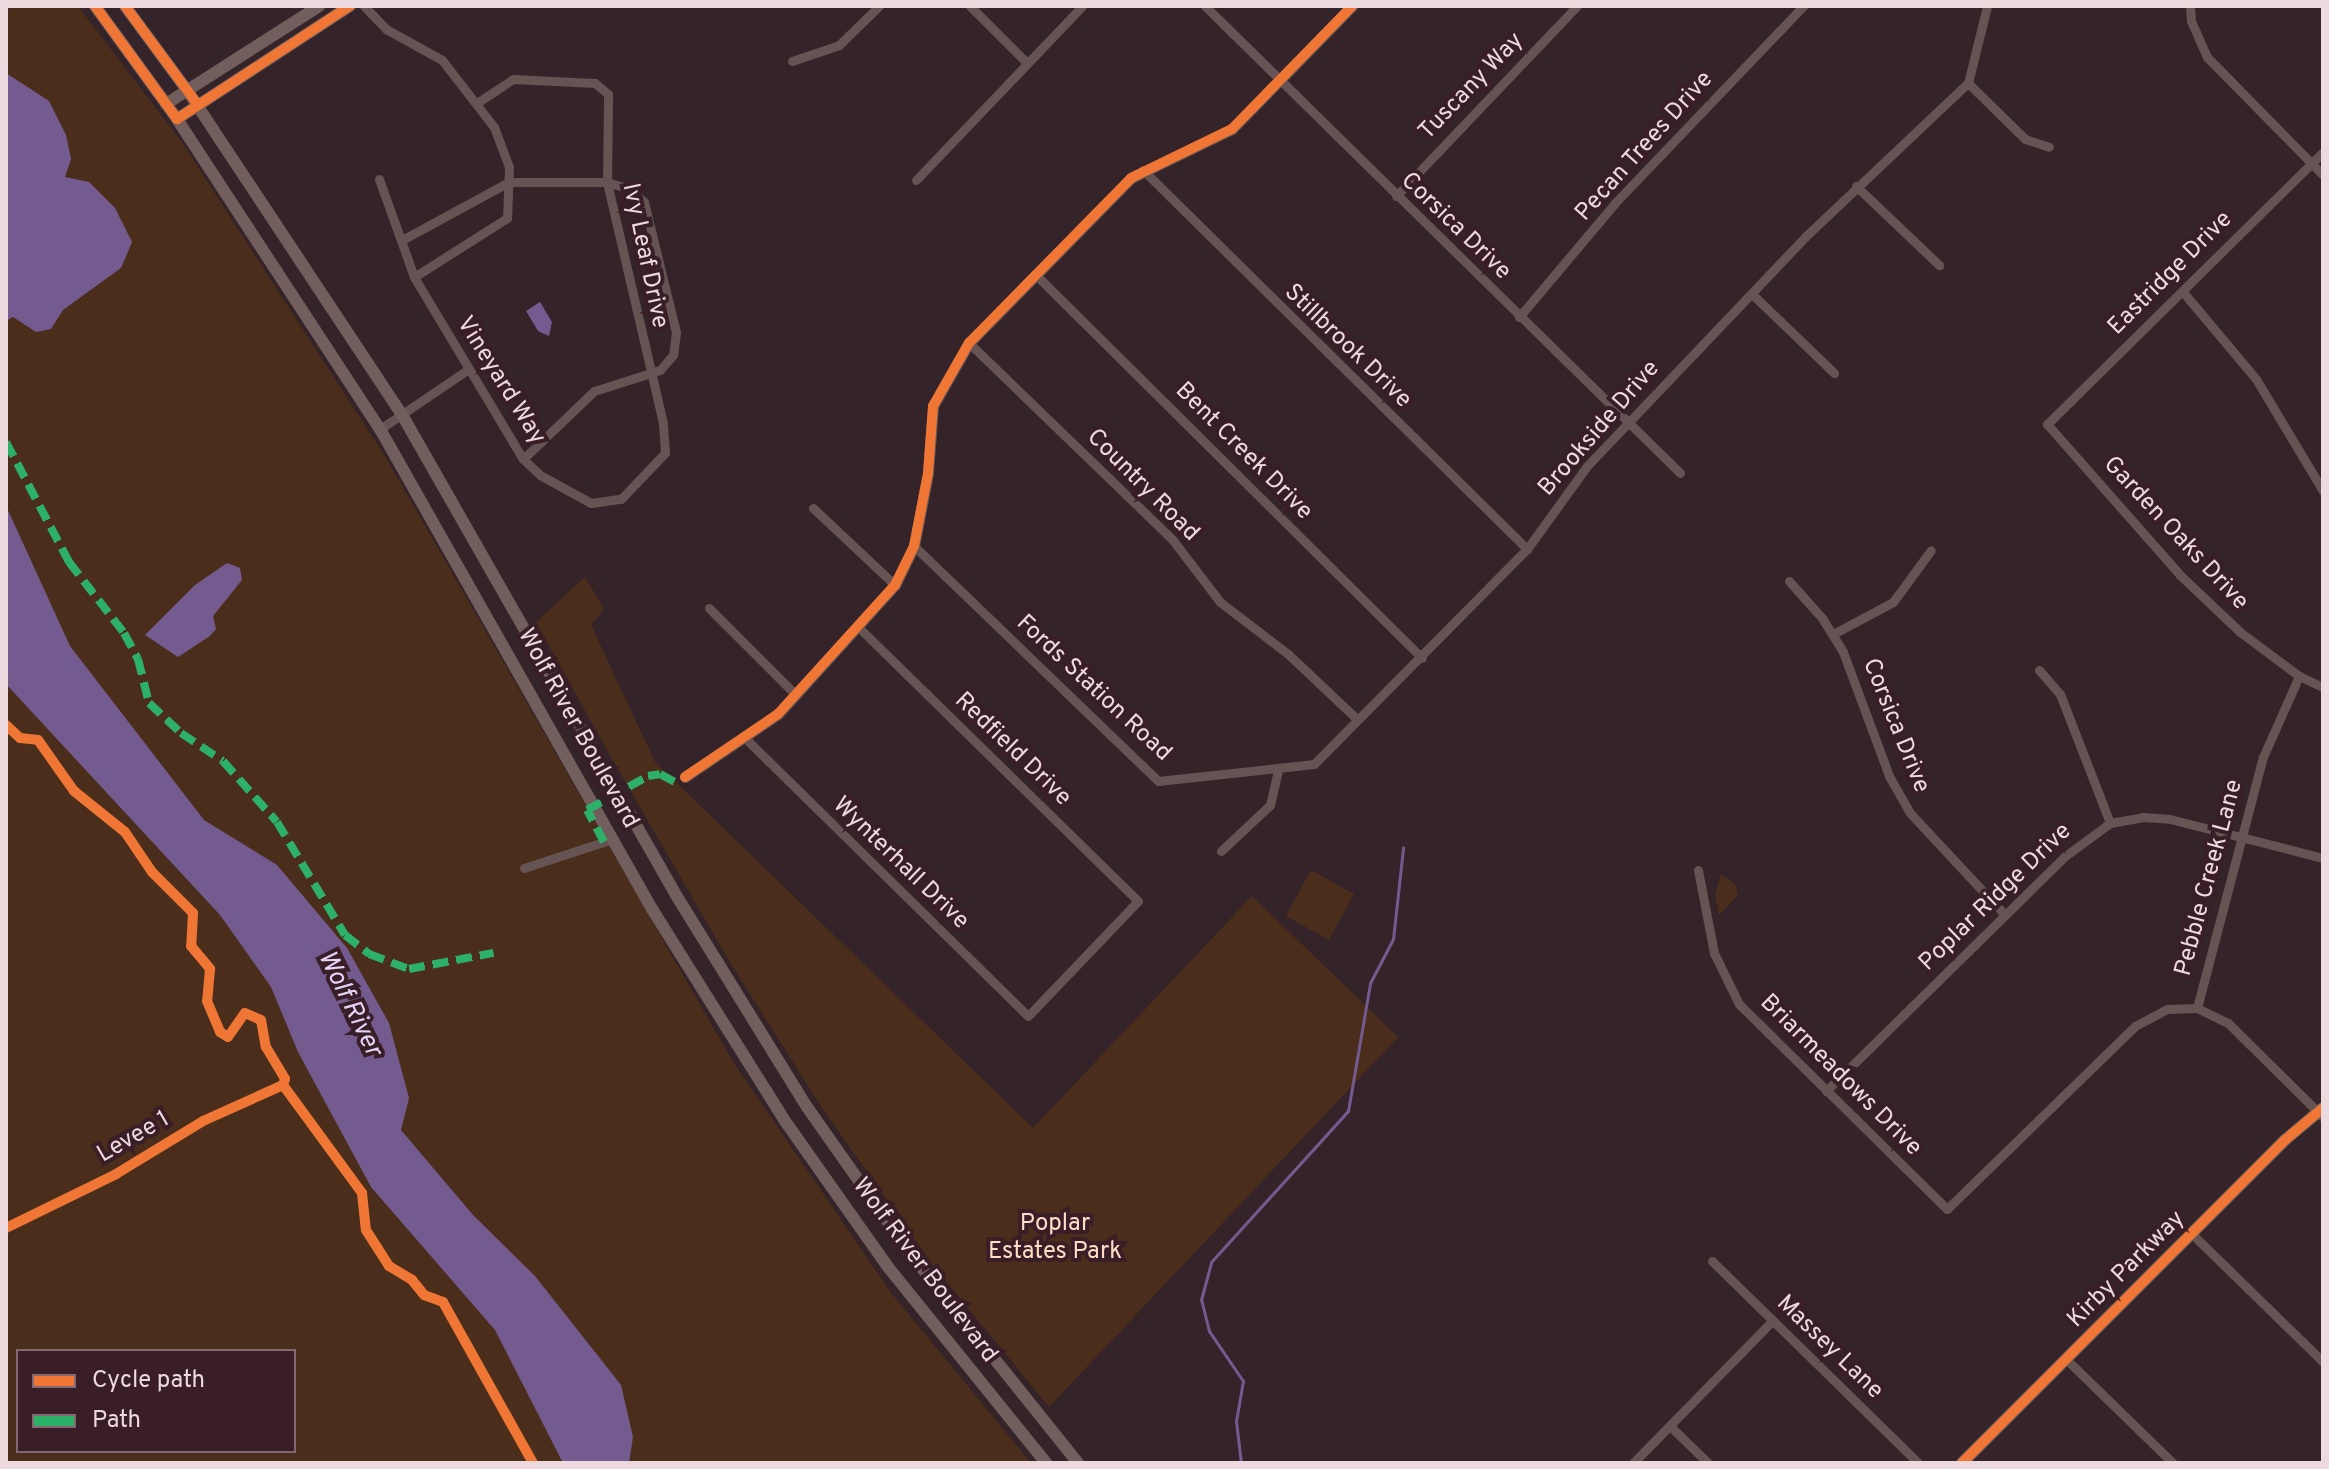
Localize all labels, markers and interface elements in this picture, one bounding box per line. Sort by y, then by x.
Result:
street label: Tuscany Way [1413,27,1531,147]
street label: Pecan Trees Drive [1570,66,1720,228]
street label: Corsica Drive [1394,167,1516,287]
street label: Ivy Leaf Drive [615,181,673,331]
street label: Eastridge Drive [2103,206,2239,342]
street label: Stillbrook Drive [1277,279,1417,415]
street label: Vineyard Way [449,312,551,450]
street label: Brookside Drive [1533,355,1667,503]
street label: Bent Creek Drive [1168,377,1318,527]
street label: Country Road [1080,424,1204,548]
street label: Garden Oaks Drive [2096,451,2254,617]
street label: Fords Station Road [1009,610,1177,768]
street label: Wolf River Boulevard [510,624,644,834]
street label: Corsica Drive [1855,655,1935,797]
street label: Redfield Drive [948,687,1076,813]
street label: Pebble Creek Lane [2170,777,2250,979]
street label: Wynterhall Drive [826,792,974,936]
street label: Poplar Ridge Drive [1914,818,2078,978]
water label: Wolf River [310,946,388,1062]
street label: Briarmeadows Drive [1753,989,1927,1163]
street label: Levee 1 [93,1106,175,1170]
street label: Wolf River Boulevard [845,1173,1003,1369]
street label: Kirby Parkway [2062,1205,2192,1335]
park label: Poplar Estates Park [988,1211,1122,1267]
street label: Massey Lane [1770,1290,1888,1406]
legend [16,1349,296,1453]
text: Cycle path [92,1366,205,1396]
text: Path [92,1406,141,1436]

